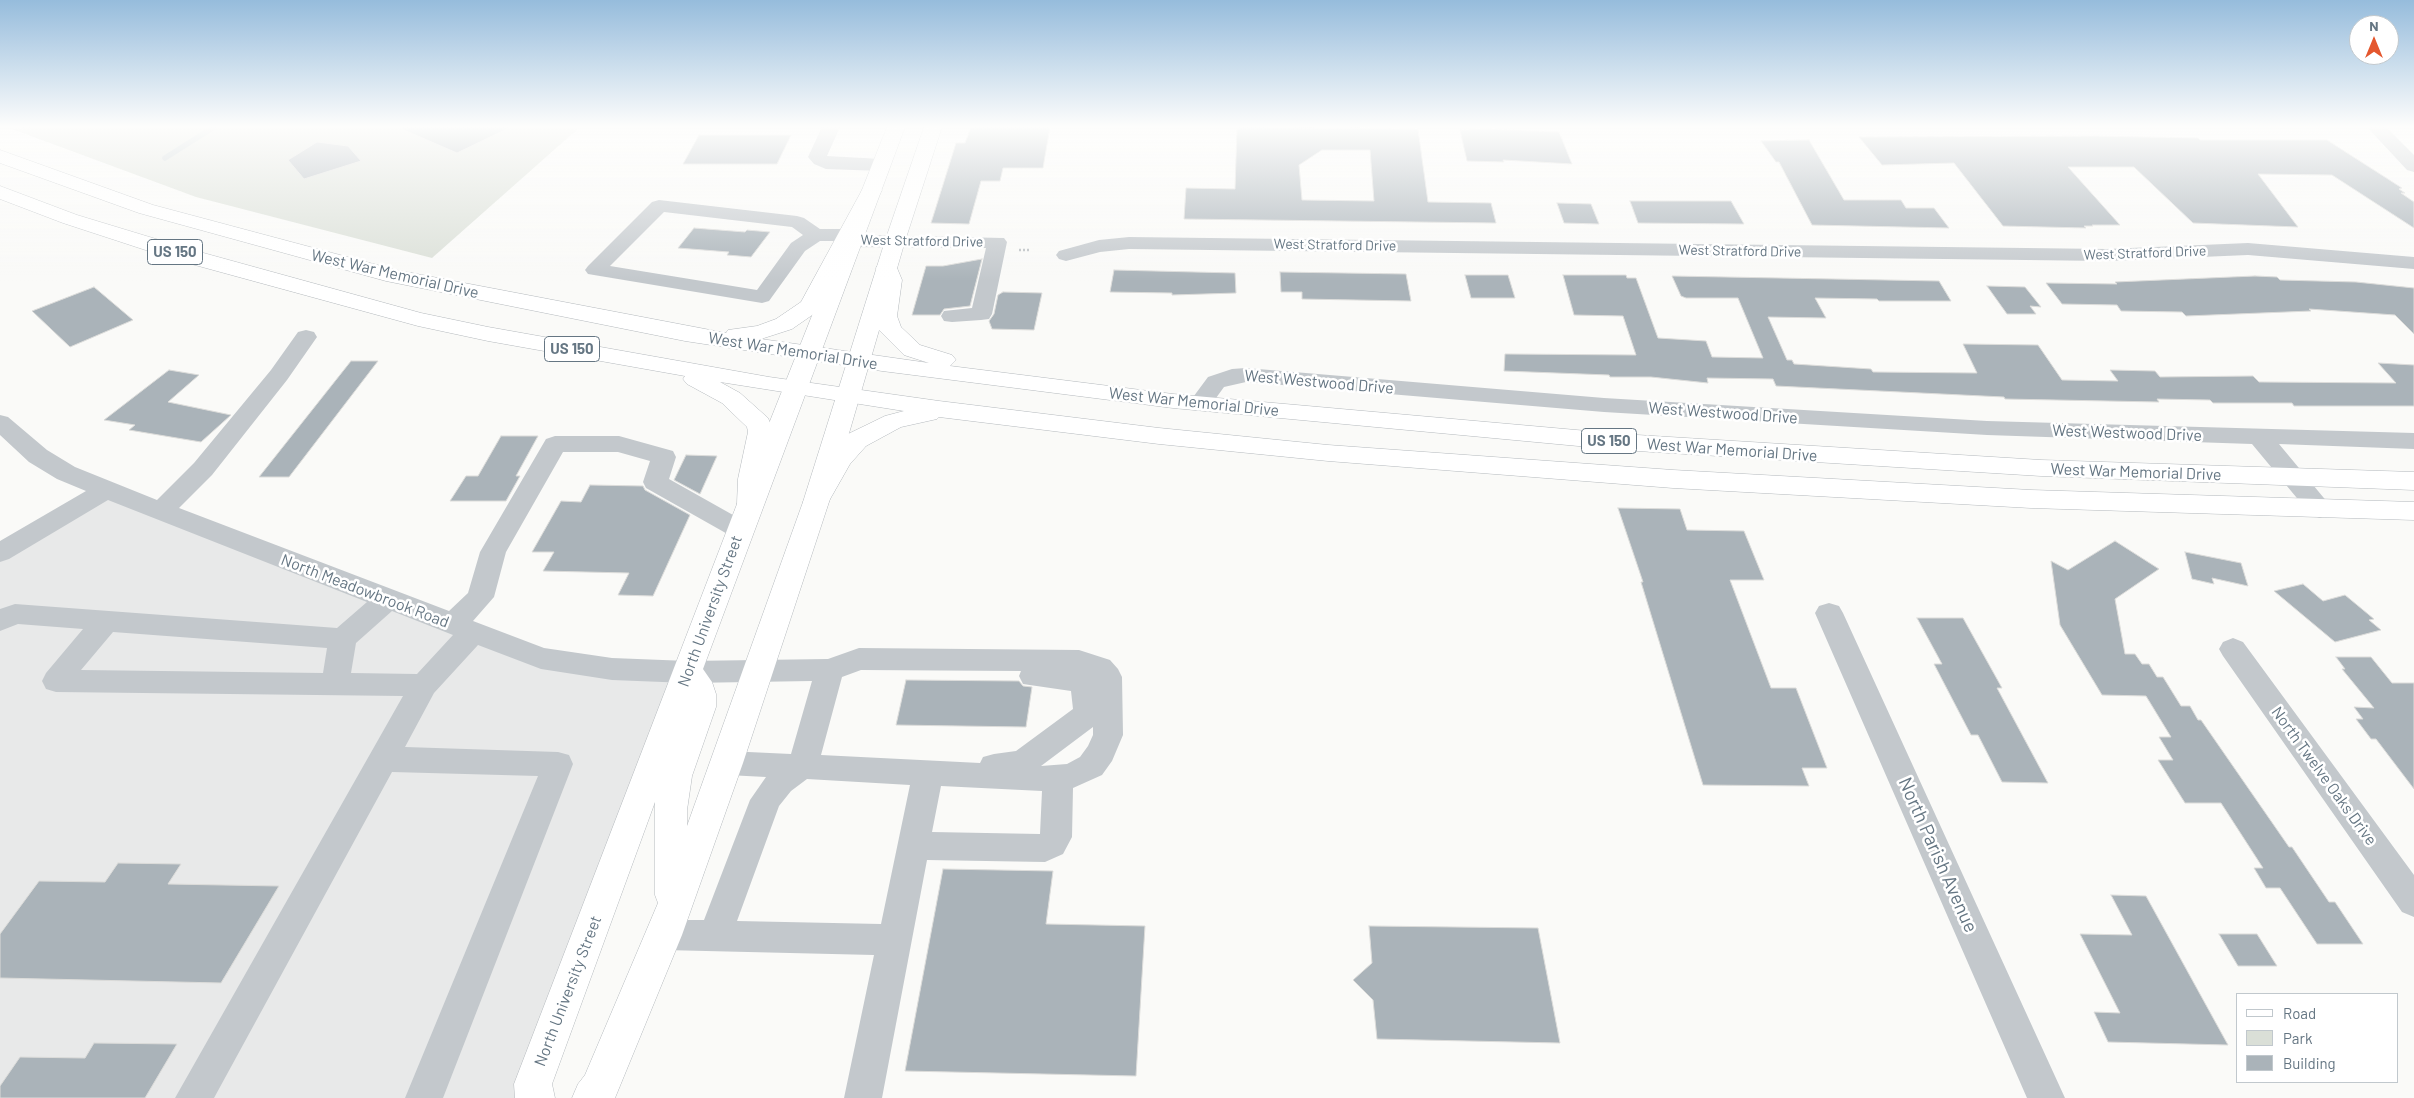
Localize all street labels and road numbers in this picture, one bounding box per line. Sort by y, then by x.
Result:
street label: West Stratford Drive [861,232,983,250]
street label: West Stratford Drive [1274,236,1396,254]
road number: US 150 [148,240,202,264]
street label: West Stratford Drive [1679,242,1801,260]
street label: West Stratford Drive [2083,242,2207,264]
street label: West War Memorial Drive [309,245,481,303]
street label: West War Memorial Drive [707,328,879,374]
road number: US 150 [544,336,600,362]
street label: West Westwood Drive [1244,366,1394,398]
street label: West War Memorial Drive [1108,384,1280,420]
street label: West Westwood Drive [1648,398,1798,428]
street label: West Westwood Drive [2052,421,2202,445]
road number: US 150 [1582,428,1636,454]
street label: West War Memorial Drive [1646,434,1818,466]
street label: West War Memorial Drive [2050,459,2222,485]
street label: North University Street [674,533,746,689]
street label: North Meadowbrook Road [278,550,452,632]
street label: North Twelve Oaks Drive [2267,703,2381,849]
street label: North Parish Avenue [1894,774,1982,936]
street label: North University Street [530,913,606,1069]

